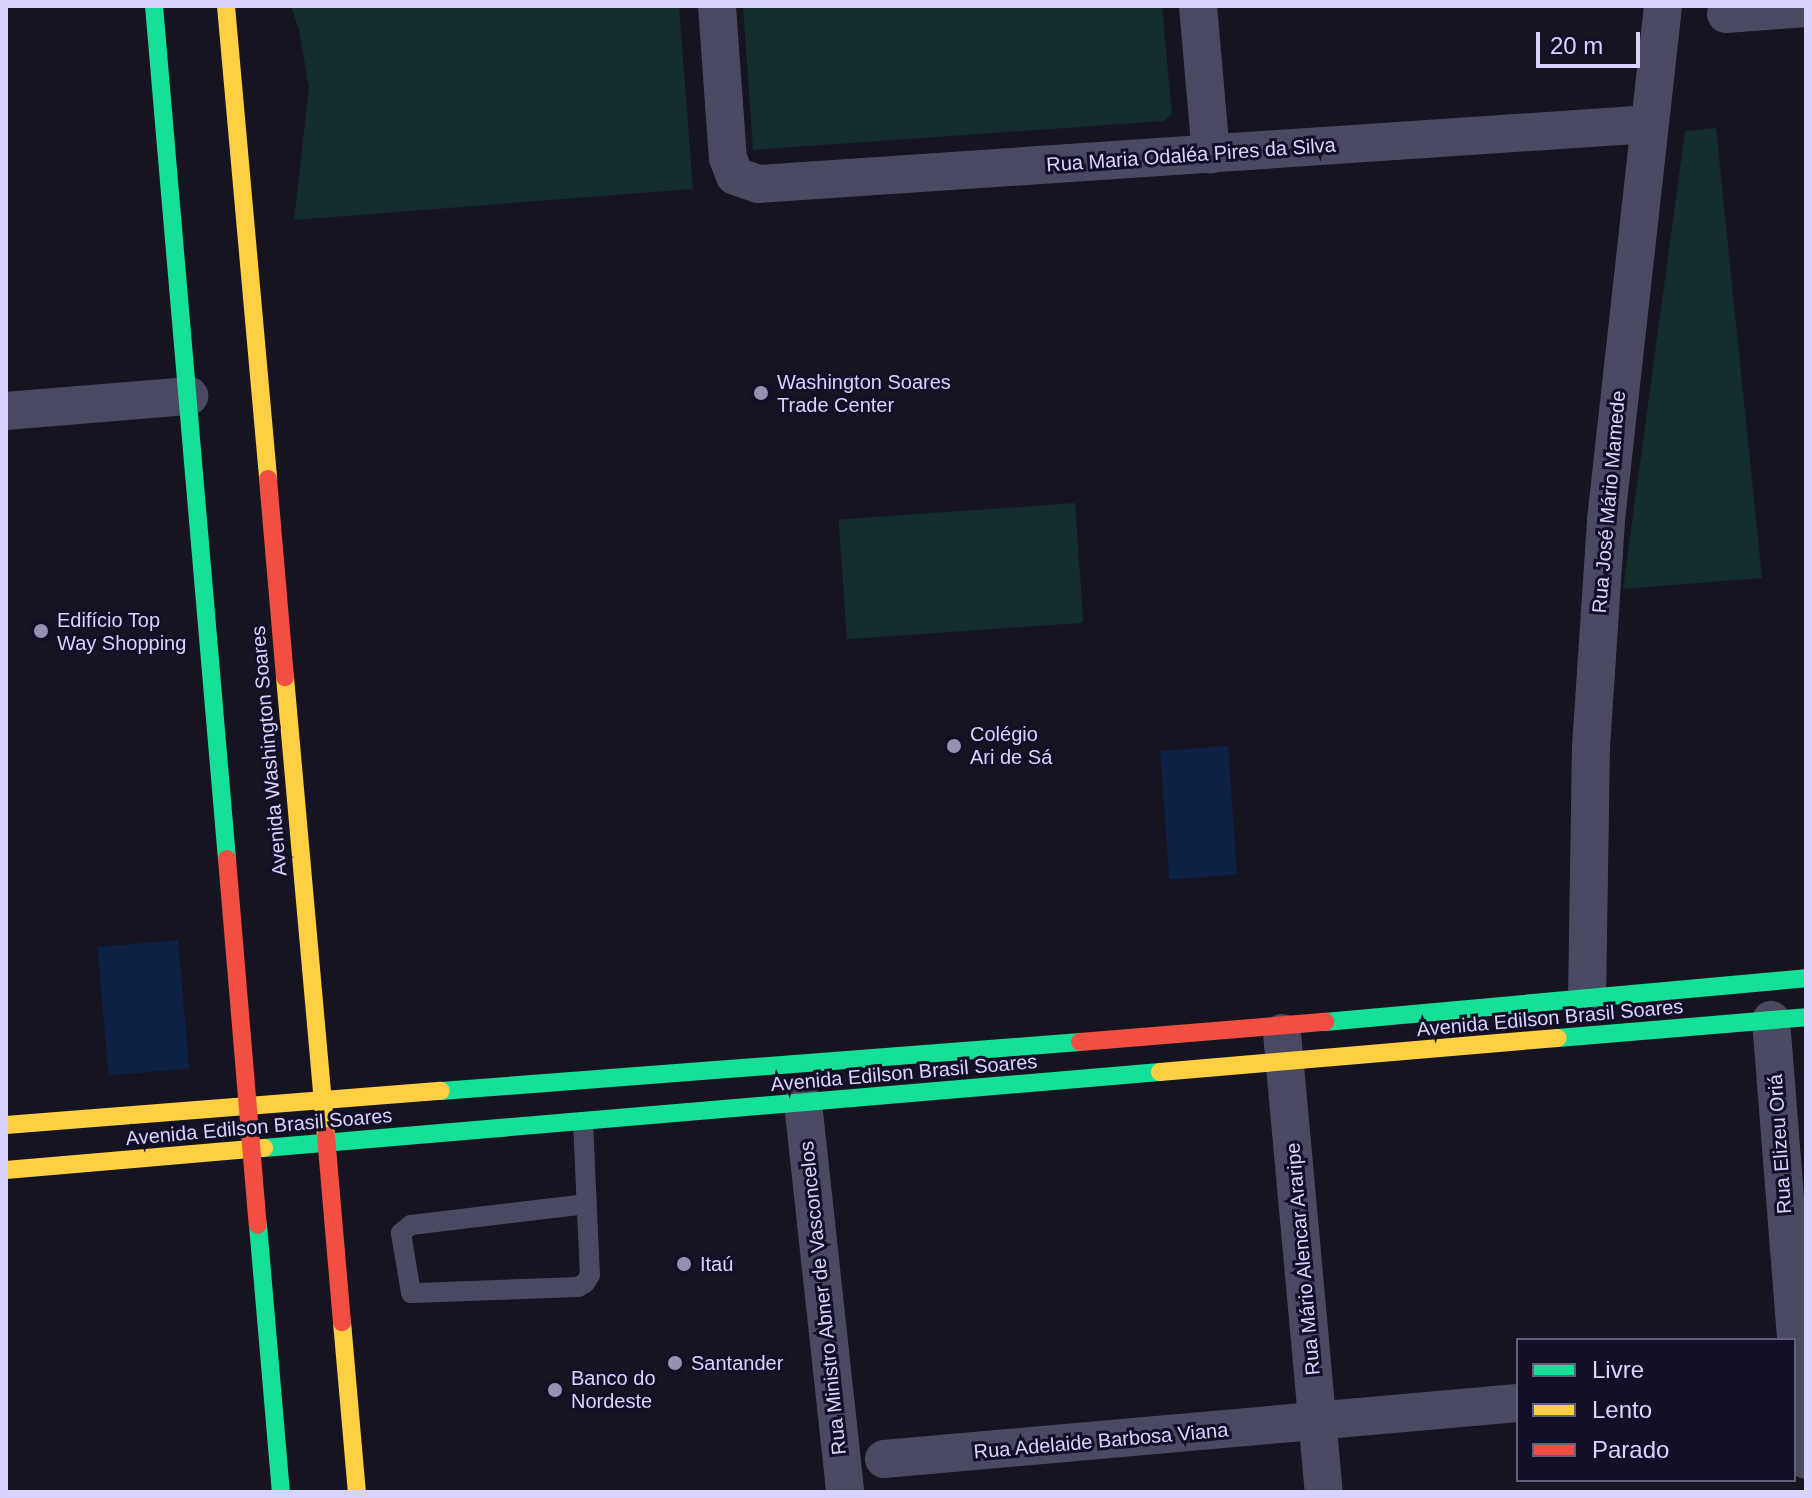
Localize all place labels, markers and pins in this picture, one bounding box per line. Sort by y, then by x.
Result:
place label: Washington Soares Trade Center [777,370,951,417]
marker: Washington Soares Trade Center [752,384,770,402]
place label: Edifício Top Way Shopping [57,608,186,655]
marker: Edifício Top Way Shopping [32,622,50,640]
place label: Colégio Ari de Sá [970,722,1052,769]
marker: Colégio Ari de Sá [945,737,963,755]
place label: Itaú [700,1252,733,1276]
marker: Itaú [675,1255,693,1273]
place label: Santander [691,1351,783,1375]
marker: Santander [666,1354,684,1372]
place label: Banco do Nordeste [571,1366,656,1413]
marker: Banco do Nordeste [546,1381,564,1399]

